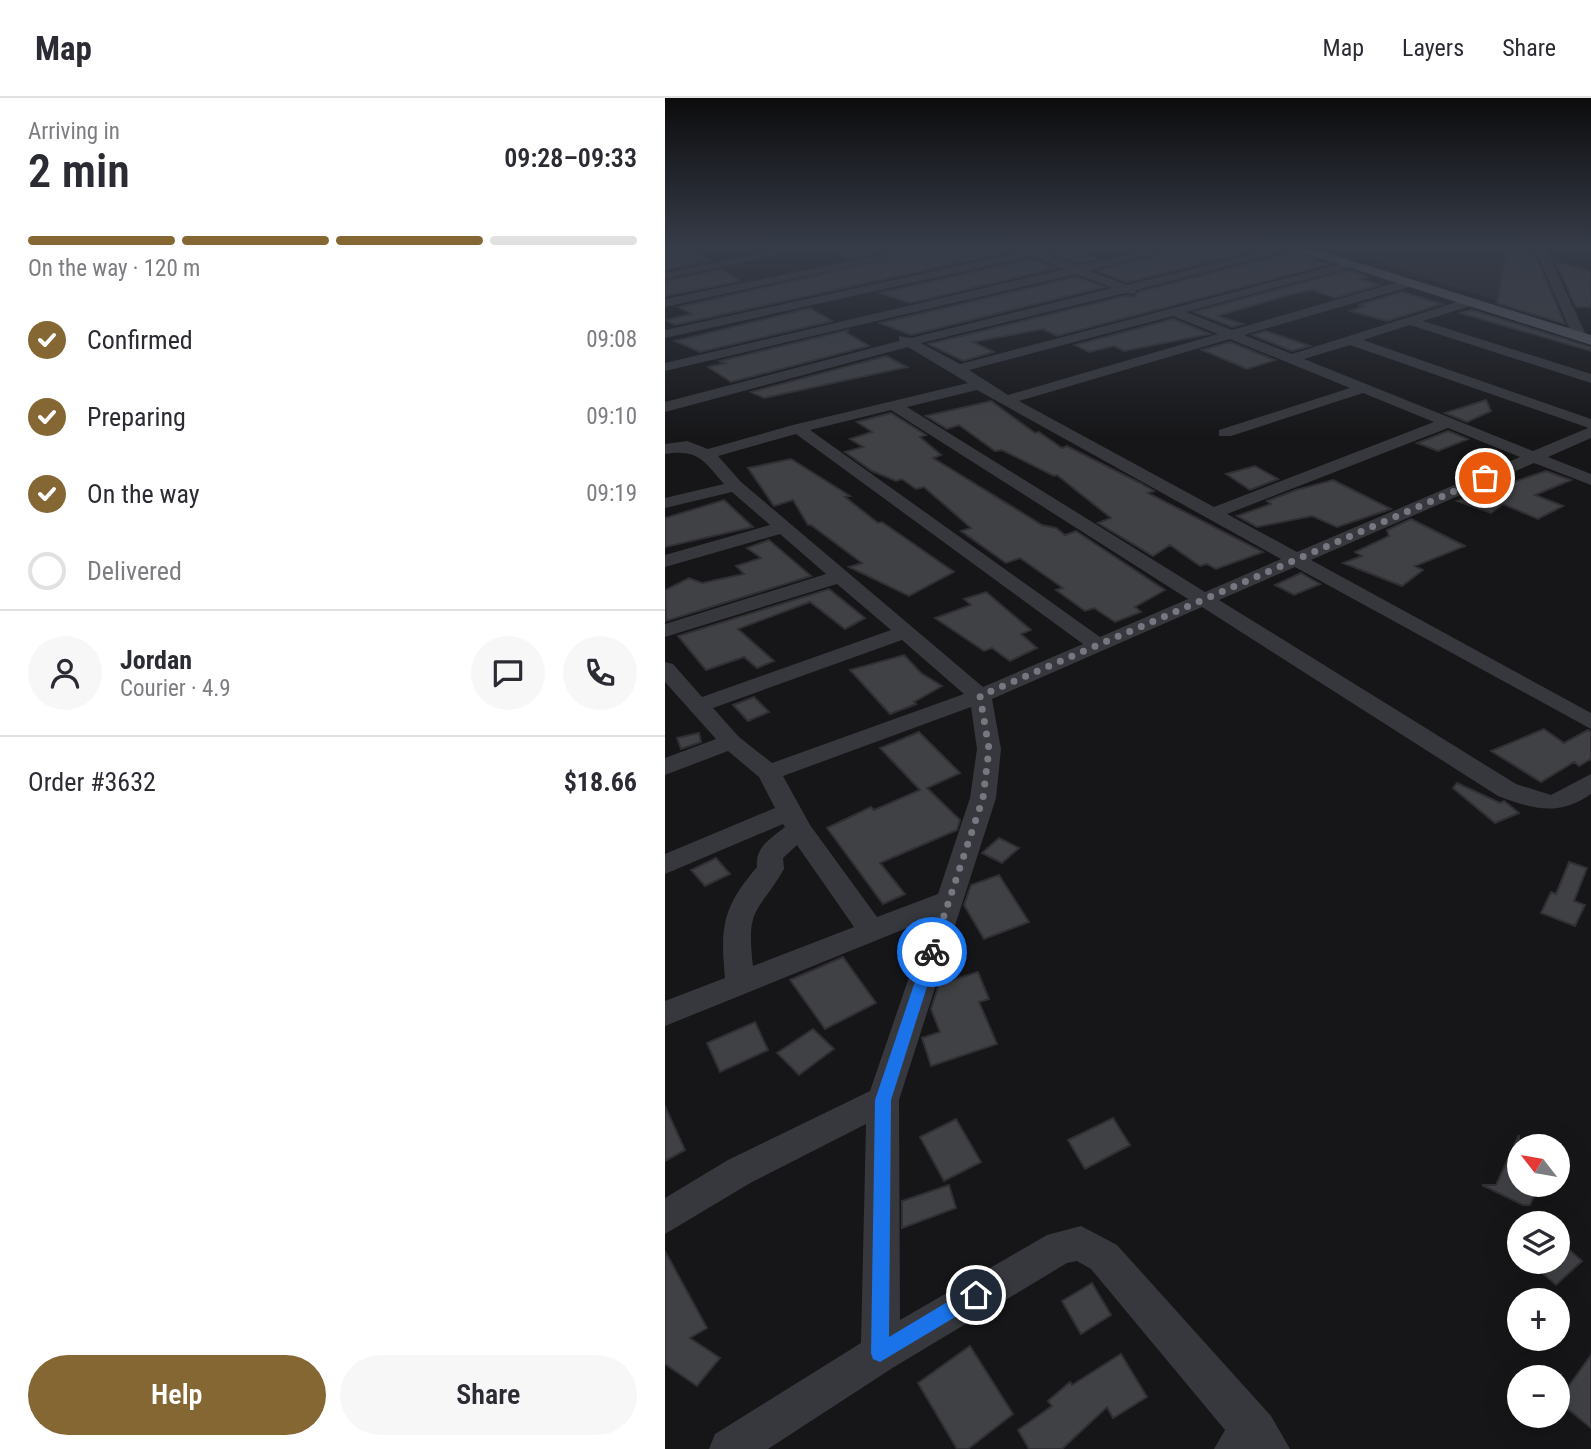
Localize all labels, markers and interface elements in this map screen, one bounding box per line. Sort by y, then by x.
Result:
text: Map [35,29,92,68]
text: Map [1323,34,1364,62]
text: Layers [1402,34,1464,62]
text: Share [1502,34,1556,62]
text: Arriving in [28,118,120,145]
text: 09:28–09:33 [504,143,637,173]
text: 2 min [28,144,130,198]
text: On the way · 120 m [28,255,200,282]
icon: check [28,321,66,359]
text: Confirmed [87,325,193,355]
text: 09:08 [586,326,637,353]
icon: check [28,398,66,436]
text: Preparing [87,402,186,432]
text: 09:10 [586,403,637,430]
pin [1455,448,1515,508]
icon: bag [1466,459,1504,497]
icon: check [28,475,66,513]
text: On the way [87,479,200,509]
text: 09:19 [586,480,637,507]
text: Delivered [87,556,182,586]
button: person [28,636,102,710]
button: chat [471,636,545,710]
button: phone [563,636,637,710]
text: Jordan [120,645,192,675]
text: Courier · 4.9 [120,675,231,702]
text: Order #3632 [28,767,156,797]
text: $18.66 [564,767,637,797]
courier [897,917,967,987]
icon: bike [913,933,951,971]
north arrow [1507,1134,1570,1197]
map controls [1507,1134,1570,1428]
button: layers [1507,1211,1570,1274]
pin [946,1265,1006,1325]
icon: home [957,1276,995,1314]
button: + [1507,1288,1570,1351]
button: Help [28,1355,326,1435]
button: Share [340,1355,637,1435]
button: − [1507,1365,1570,1428]

